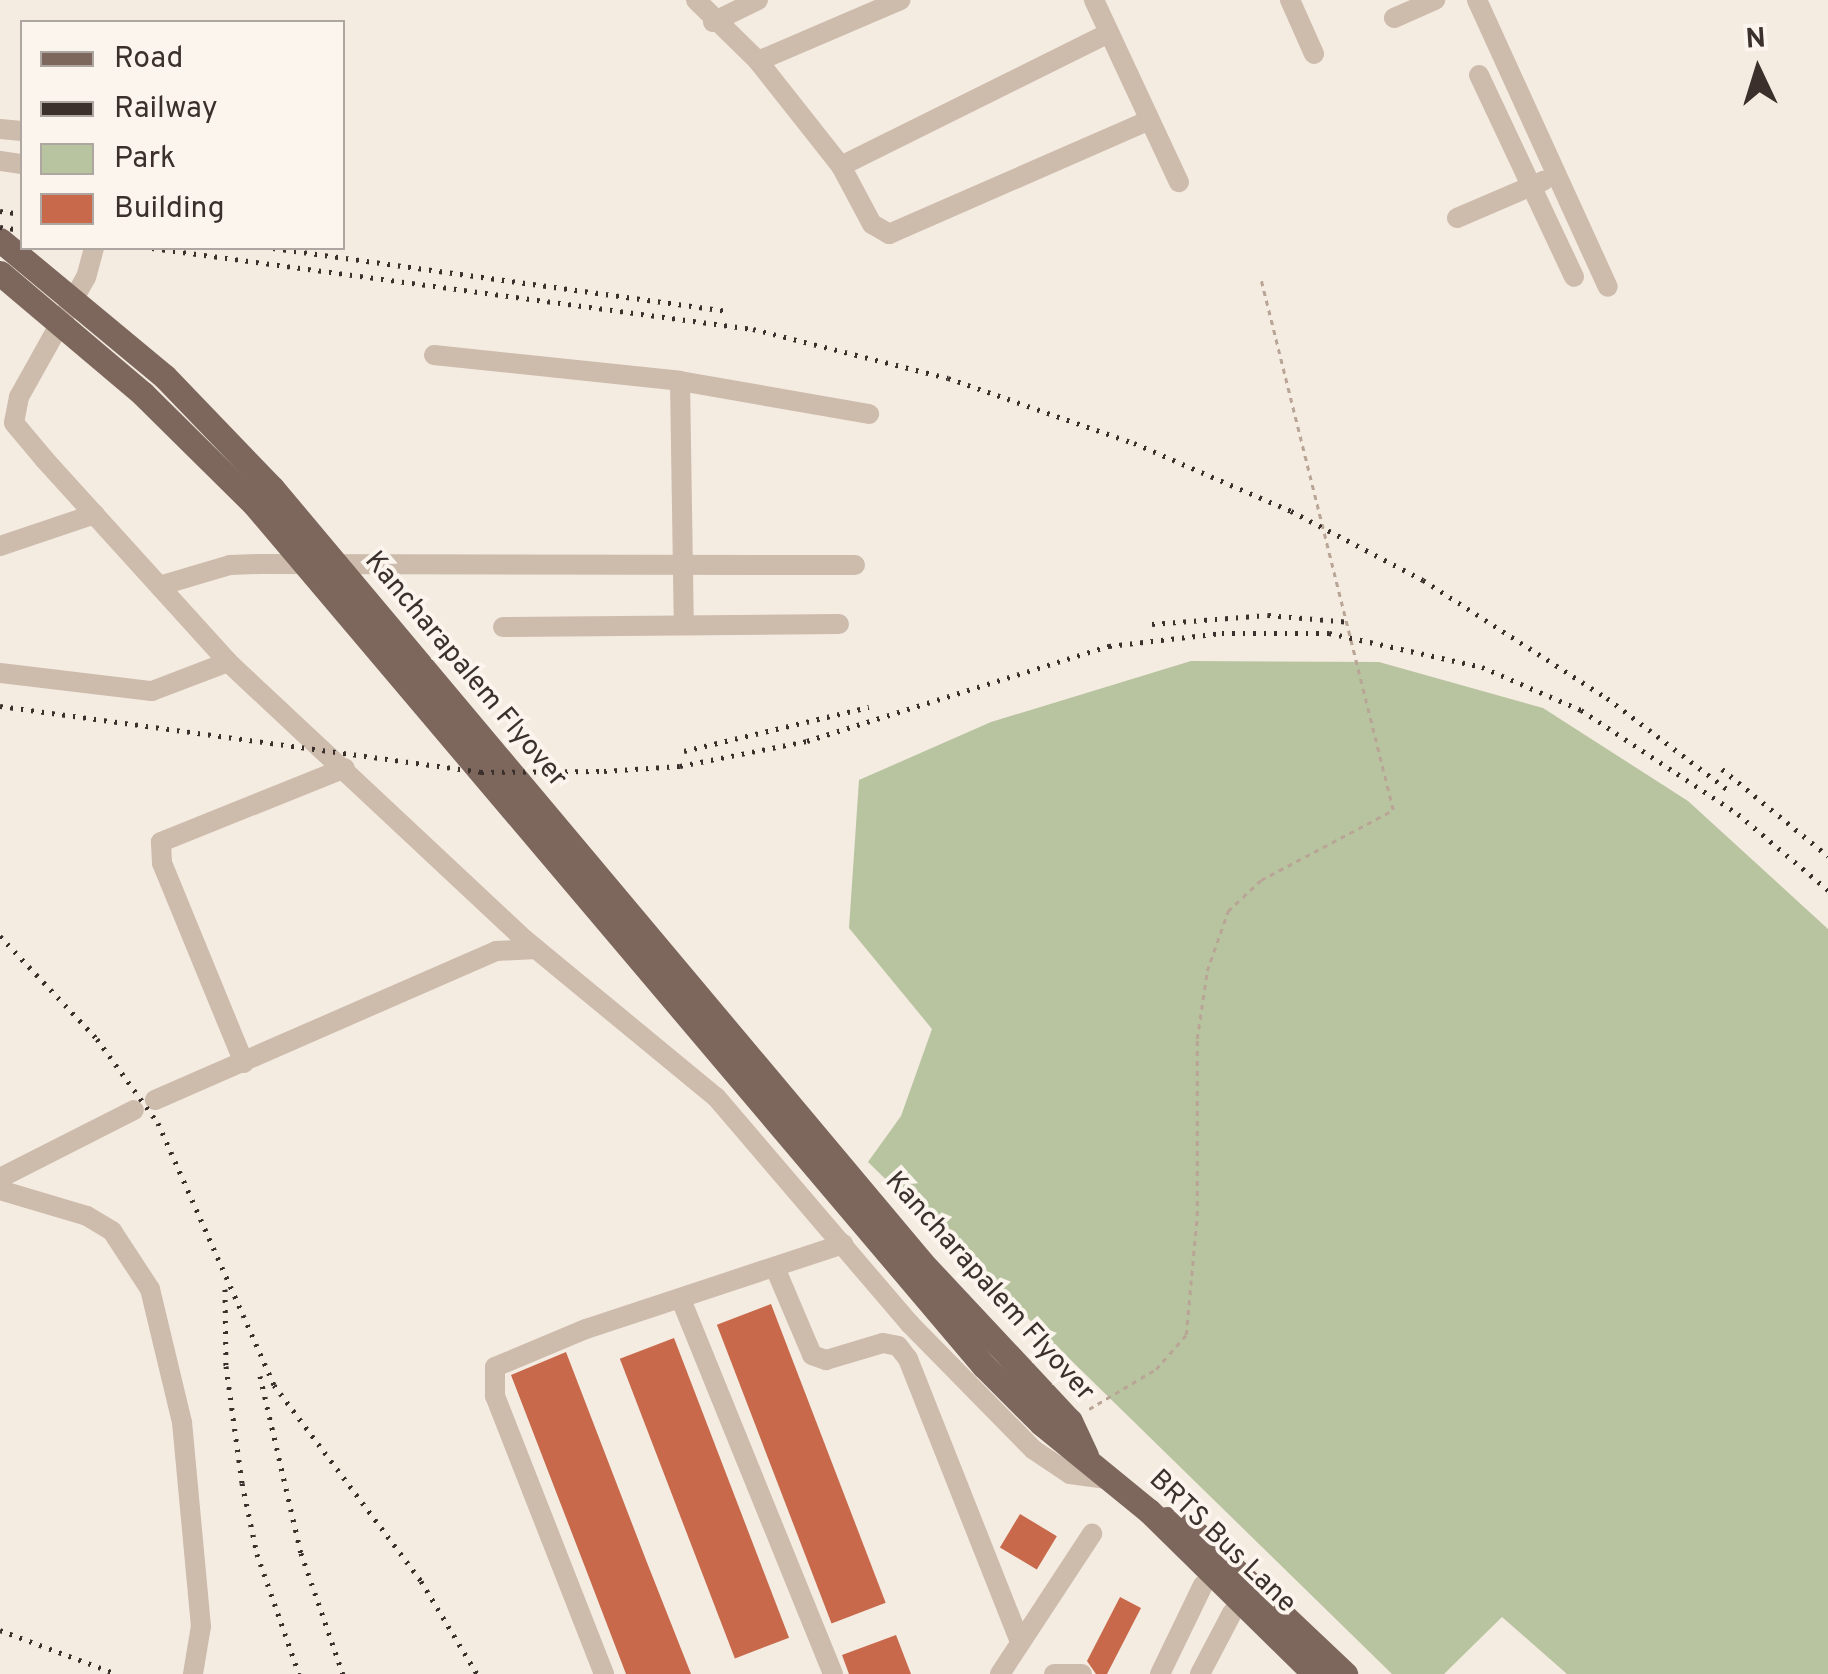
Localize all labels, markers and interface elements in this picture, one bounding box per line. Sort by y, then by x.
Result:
legend [20,20,345,250]
north arrow [1708,20,1808,120]
text: N [1745,21,1767,59]
text: Road [114,41,183,78]
text: Railway [114,91,218,128]
text: Park [114,141,176,178]
text: Building [114,191,225,228]
street label: Kancharapalem Flyover [357,545,573,795]
street label: Kancharapalem Flyover [877,1165,1101,1409]
street label: BRTS Bus Lane [1141,1463,1303,1621]

